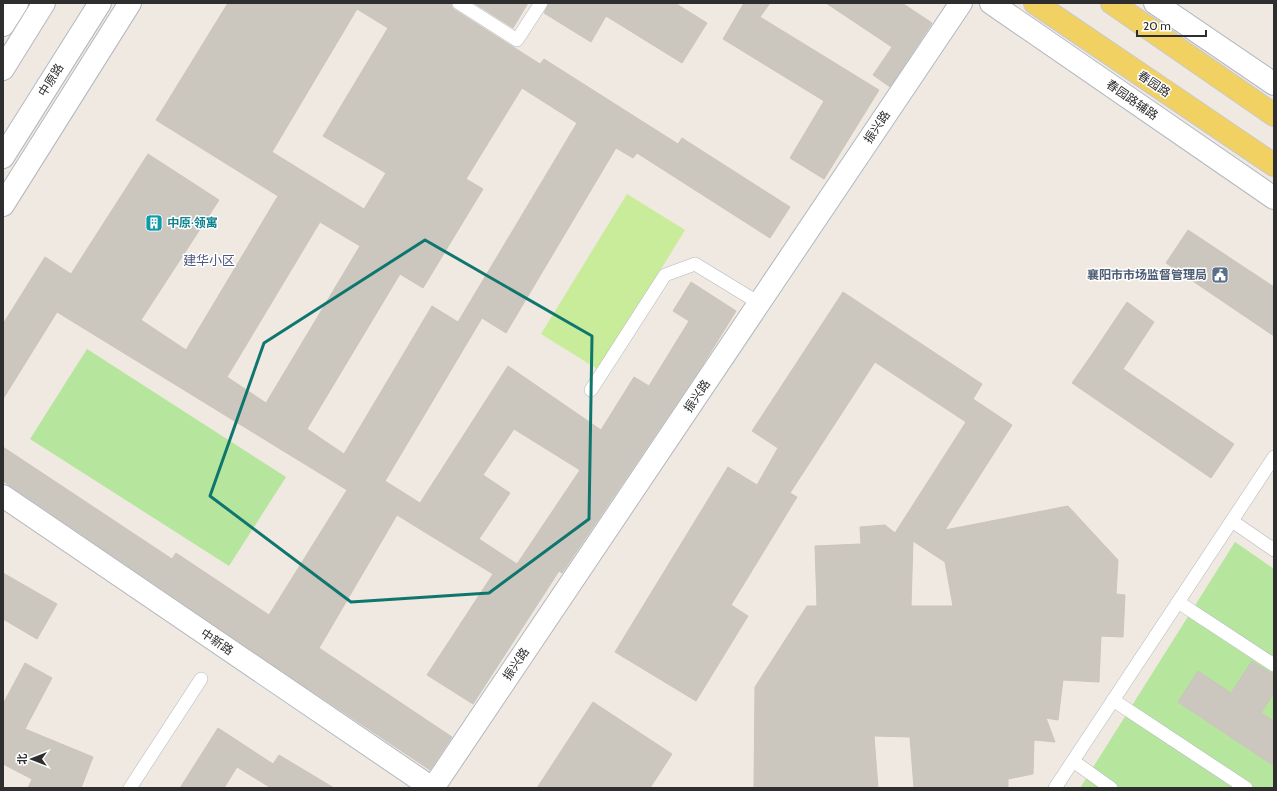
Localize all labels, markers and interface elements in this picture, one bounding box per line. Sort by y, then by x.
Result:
scale bar [1137,12,1206,38]
text: 20 m [1143,18,1171,33]
street label: 中原路 [35,60,66,99]
street label: 春园路 [1135,67,1173,100]
street label: 春园路辅路 [1103,76,1161,123]
street label: 振兴路 [860,108,893,146]
building icon: 中原·领寓 [144,213,164,233]
place label: 中原·领寓 [167,215,218,230]
district label: 建华小区 [183,252,235,268]
public building icon: 襄阳市市场监督管理局 [1210,265,1230,285]
place label: 襄阳市市场监督管理局 [1087,267,1207,282]
street label: 振兴路 [680,377,713,415]
street label: 中新路 [198,625,236,658]
street label: 振兴路 [499,645,532,683]
north arrow [12,739,52,779]
text: 北 [15,754,29,765]

